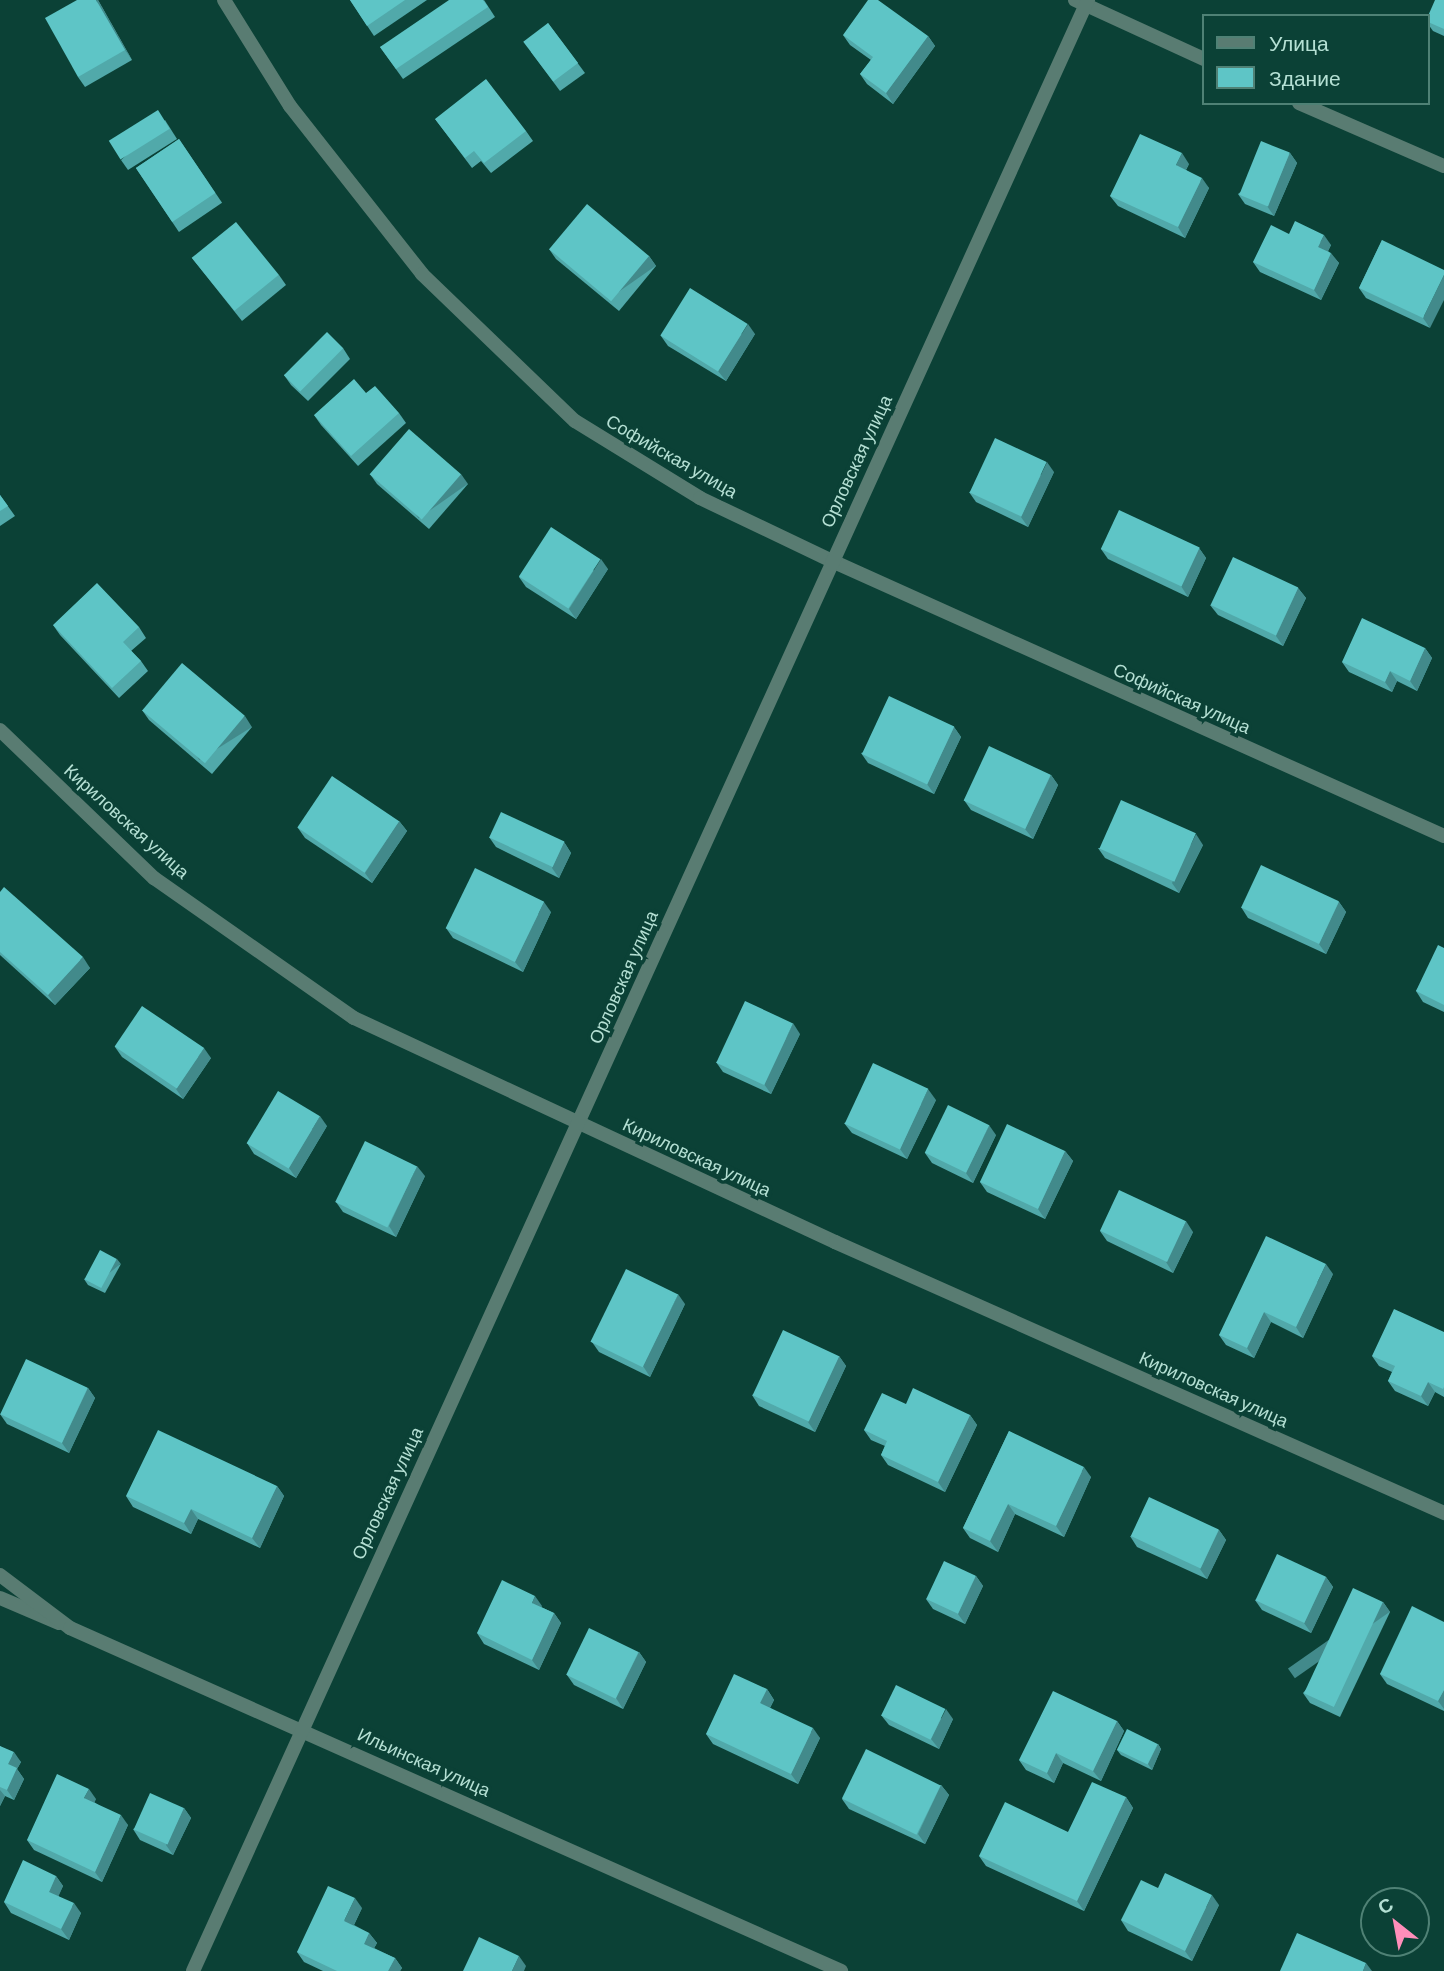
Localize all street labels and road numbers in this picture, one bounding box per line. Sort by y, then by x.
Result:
street label: Орловская улица [816,391,896,531]
street label: Софийская улица [602,410,742,502]
street label: Софийская улица [1110,658,1254,738]
street label: Кириловская улица [60,759,194,883]
street label: Орловская улица [584,907,662,1047]
street label: Кириловская улица [620,1113,774,1201]
street label: Кириловская улица [1136,1346,1292,1432]
street label: Орловская улица [347,1423,427,1563]
street label: Ильинская улица [354,1723,494,1801]

